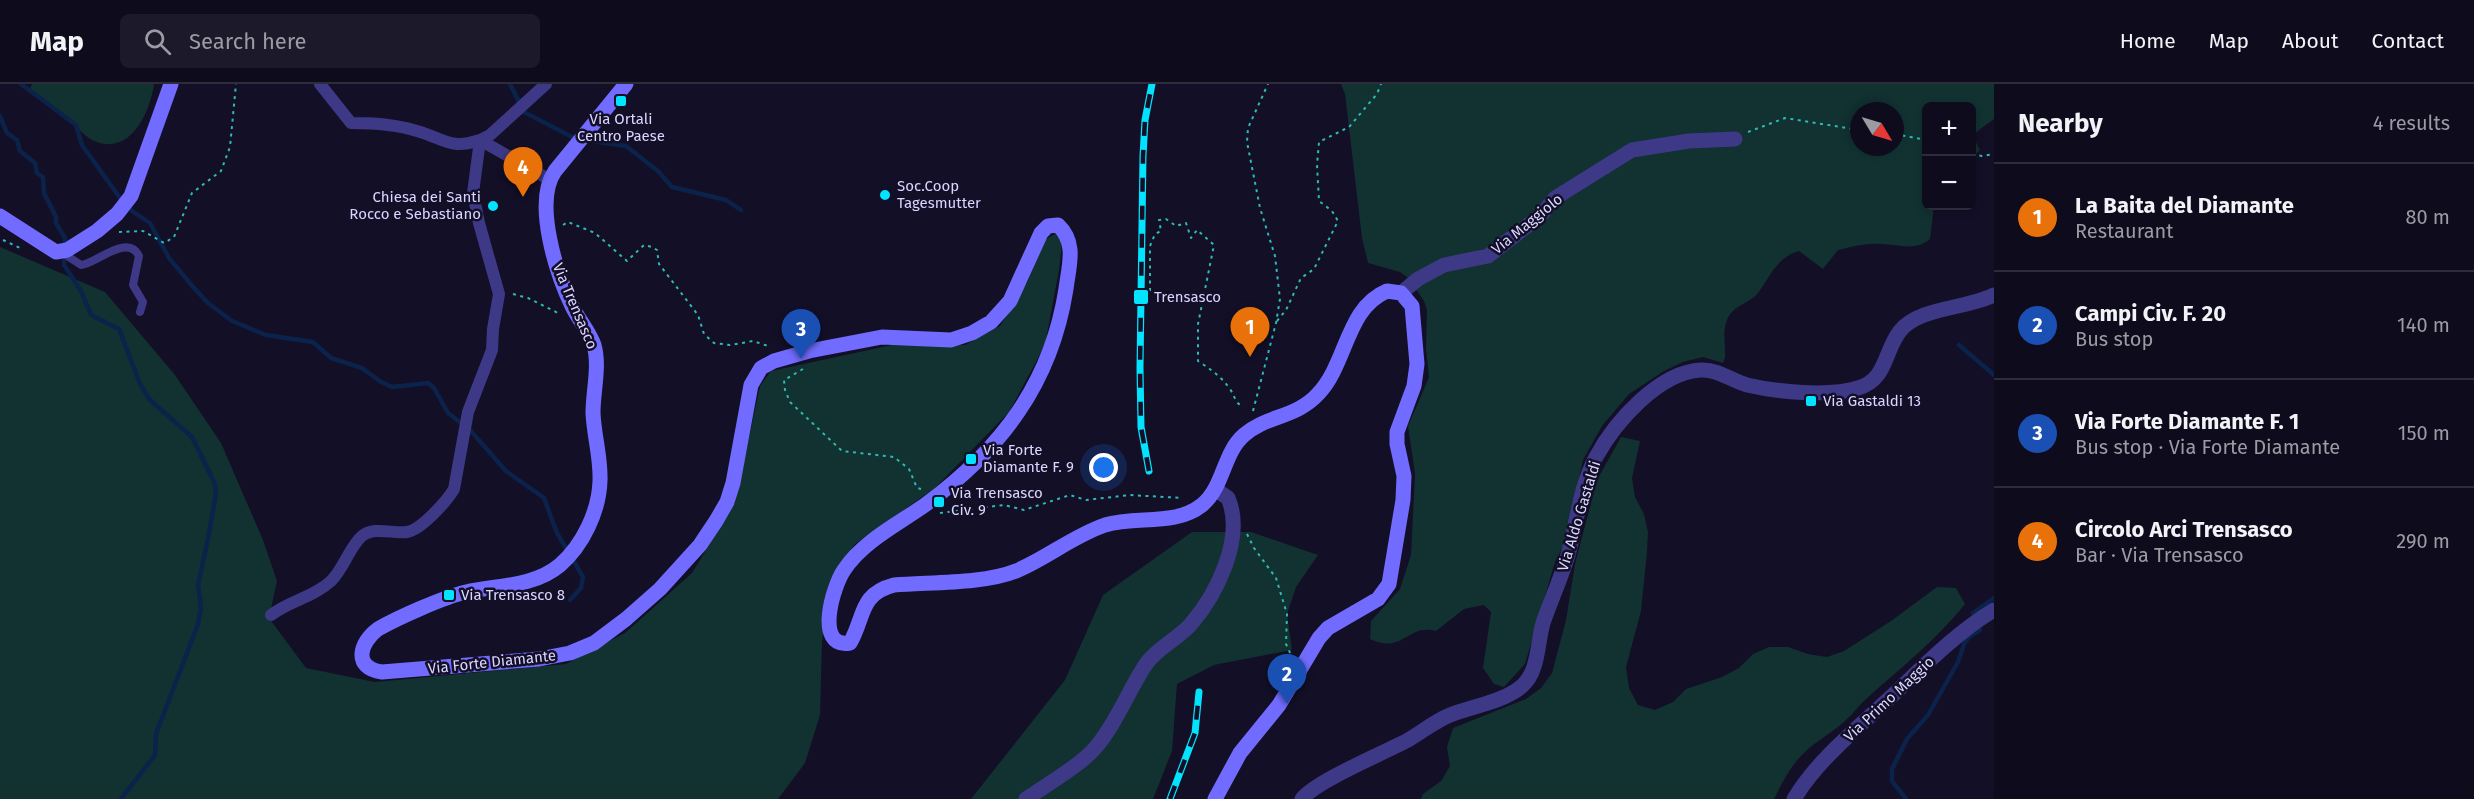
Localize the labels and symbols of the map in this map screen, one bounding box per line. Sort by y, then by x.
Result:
marker: Via Ortali Centro Paese [614,94,628,108]
north arrow [1850,102,1904,156]
place label: Via Ortali Centro Paese [577,110,665,145]
pin: 4 [504,147,542,197]
place label: Soc.Coop Tagesmutter [897,177,981,212]
place label: Chiesa dei Santi Rocco e Sebastiano [349,188,481,223]
marker: Soc.Coop Tagesmutter [878,188,892,202]
street label: Via Maggiolo [1488,190,1566,258]
marker: Chiesa dei Santi Rocco e Sebastiano [486,199,500,213]
street label: Via Trensasco [549,260,601,352]
marker: Trensasco [1132,288,1150,306]
place label: Trensasco [1154,288,1221,306]
pin: 1 [1230,308,1270,357]
pin: 3 [782,310,820,359]
place label: Via Gastaldi 13 [1823,392,1921,410]
marker: Via Gastaldi 13 [1804,394,1818,408]
place label: Via Forte Diamante F. 9 [983,441,1074,476]
marker: Via Forte Diamante F. 9 [964,452,978,466]
your location [1089,453,1118,482]
street label: Via Aldo Gastaldi [1554,459,1604,573]
place label: Via Trensasco Civ. 9 [951,484,1043,519]
marker: Via Trensasco Civ. 9 [932,495,946,509]
place label: Via Trensasco 8 [461,586,565,604]
marker: Via Trensasco 8 [442,588,456,602]
street label: Via Forte Diamante [427,646,557,678]
street label: Via Primo Maggio [1840,653,1938,745]
pin: 2 [1268,654,1306,704]

